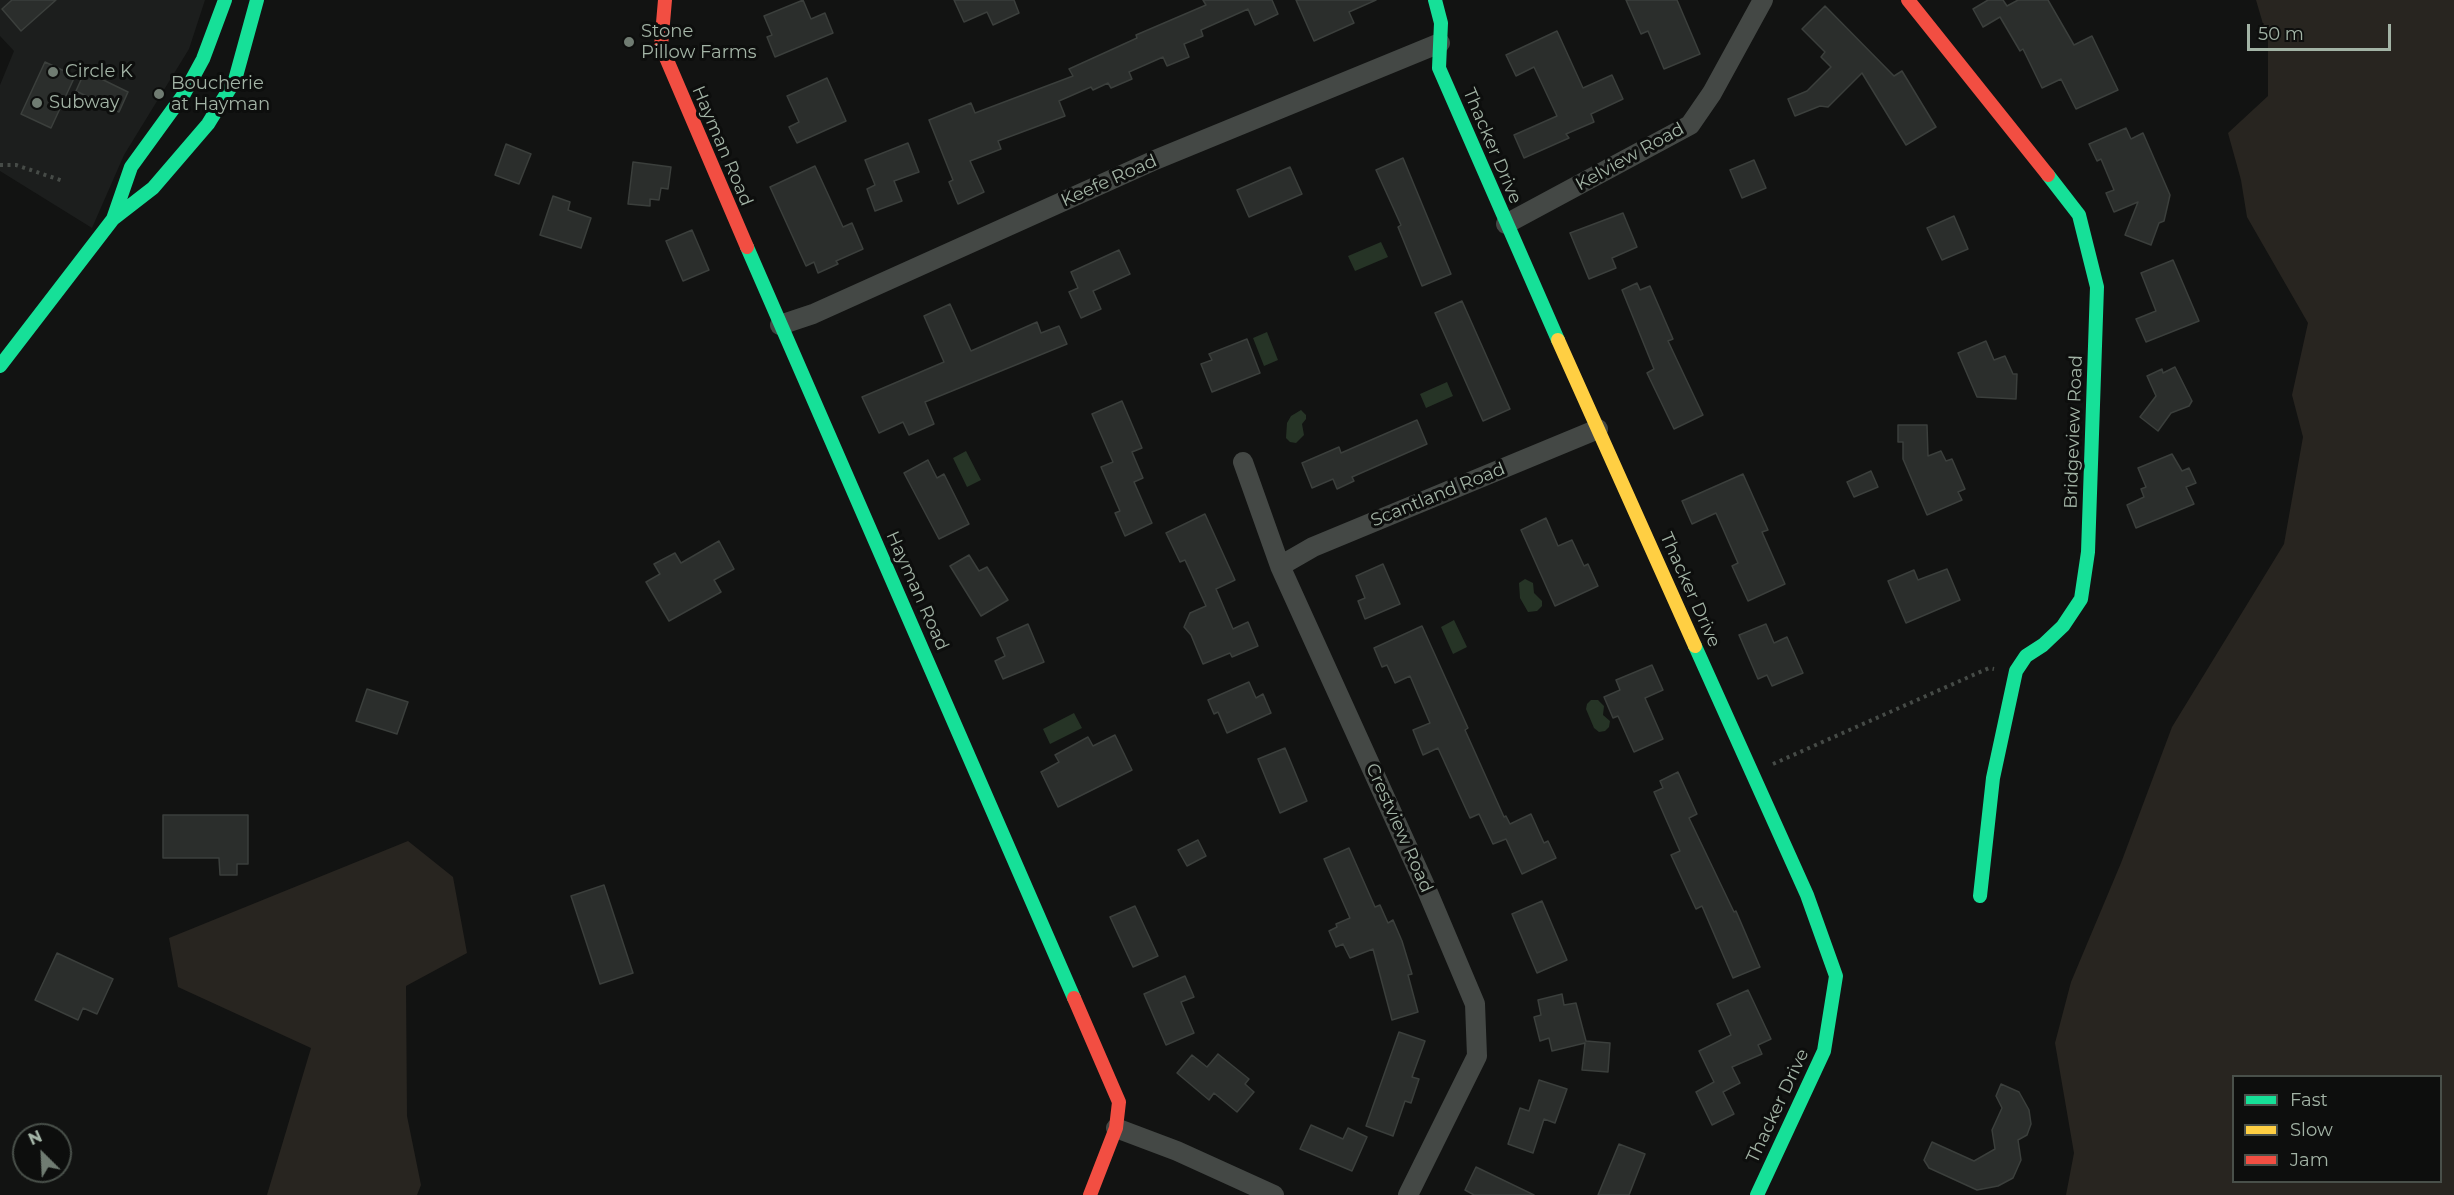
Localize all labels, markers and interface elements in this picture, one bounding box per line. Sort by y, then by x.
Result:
scale bar [2250,12,2394,50]
place label: Stone Pillow Farms [641,21,757,63]
text: 50 m [2258,23,2304,45]
marker: Stone Pillow Farms [622,35,636,49]
place label: Circle K [65,61,133,83]
marker: Circle K [46,65,60,79]
place label: Boucherie at Hayman [171,73,270,116]
street label: Hayman Road [687,83,757,209]
street label: Thacker Drive [1458,85,1526,207]
marker: Boucherie at Hayman [152,87,166,101]
place label: Subway [49,92,120,114]
marker: Subway [30,96,44,110]
street label: Kelview Road [1572,118,1688,196]
street label: Keefe Road [1058,150,1160,212]
street label: Bridgeview Road [2061,355,2087,509]
street label: Scantland Road [1368,458,1508,532]
street label: Hayman Road [881,528,953,654]
street label: Thacker Drive [1655,529,1725,651]
street label: Crestview Road [1361,760,1437,896]
street label: Thacker Drive [1742,1045,1814,1167]
legend [2232,1075,2442,1183]
text: Fast [2290,1089,2328,1111]
text: Slow [2290,1119,2333,1141]
north arrow [12,1123,72,1183]
text: N [26,1127,45,1149]
text: Jam [2290,1149,2329,1171]

